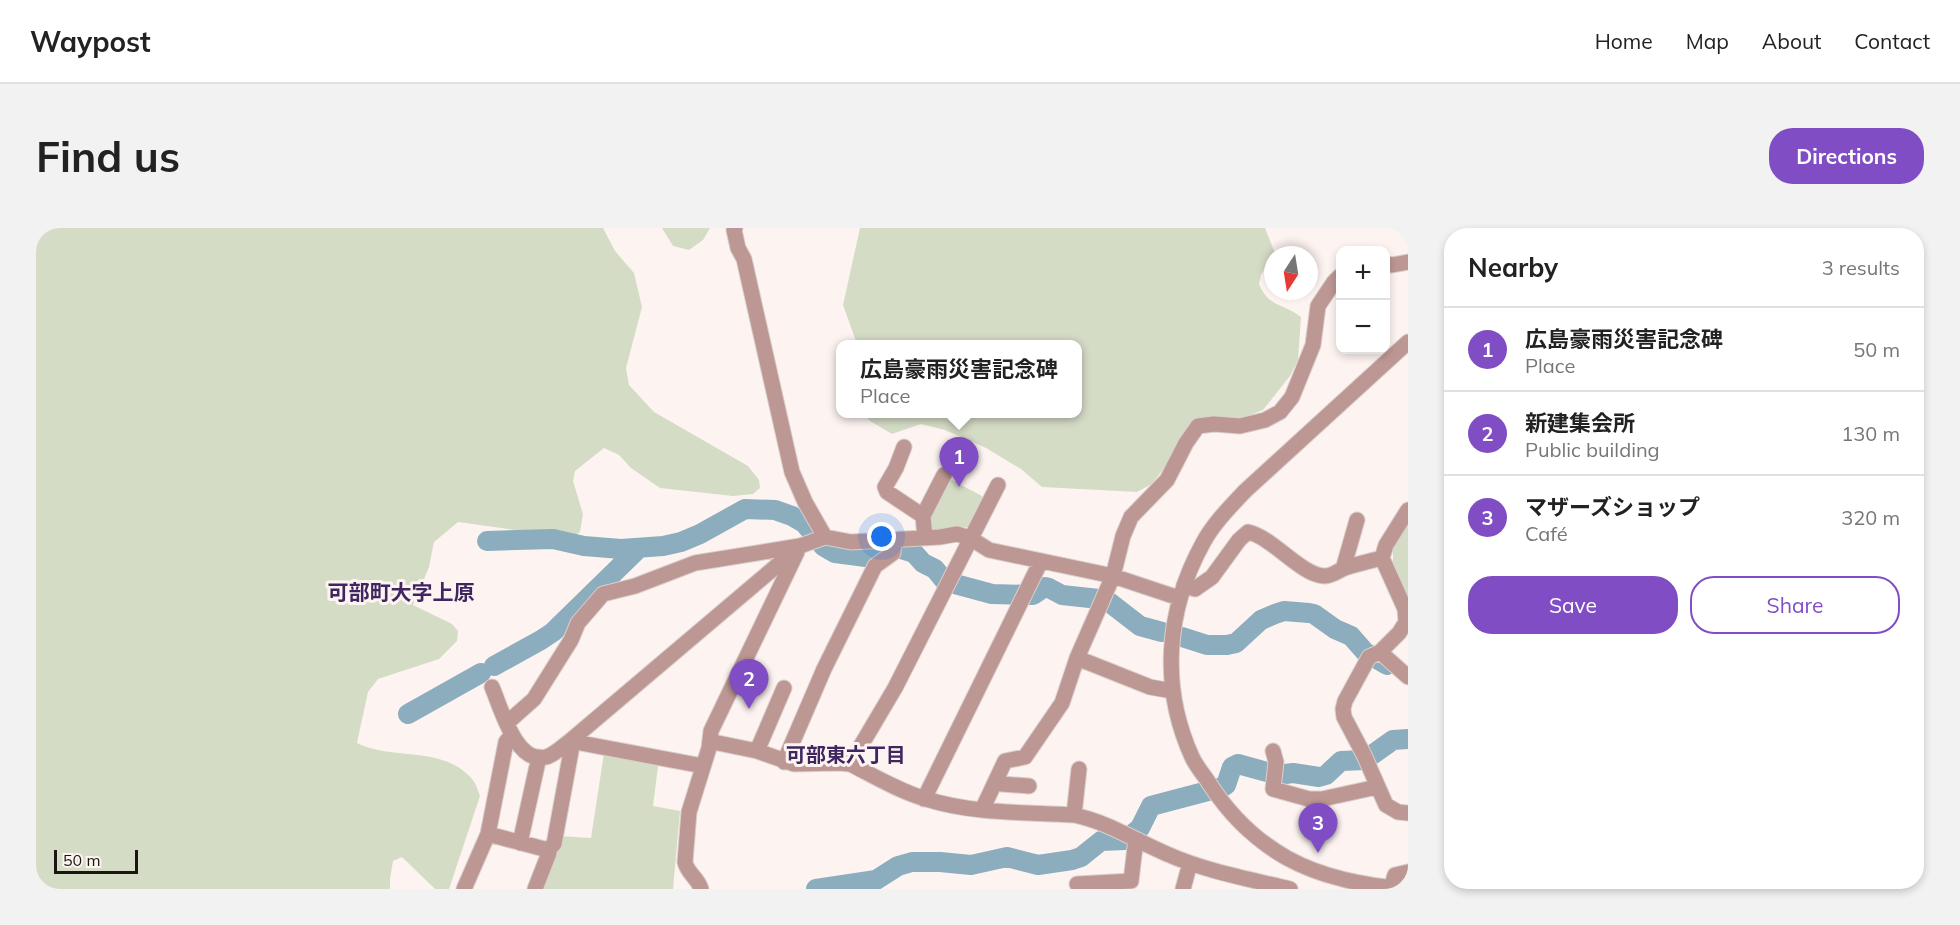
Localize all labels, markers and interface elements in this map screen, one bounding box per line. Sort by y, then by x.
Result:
text: Waypost [30,24,151,59]
text: Home [1595,28,1653,54]
text: Map [1686,28,1729,54]
text: About [1762,28,1821,54]
text: Contact [1854,28,1930,54]
button: Directions [1769,128,1924,184]
text: Find us [36,130,180,183]
north arrow [1264,246,1318,300]
map controls [1336,246,1390,354]
button: + [1336,246,1390,300]
text: Nearby [1468,251,1558,284]
text: 3 results [1822,255,1900,280]
button: − [1336,300,1390,354]
text: 広島豪雨災害記念碑 [1525,325,1723,353]
text: 1 [1482,337,1494,362]
text: 50 m [1853,337,1900,362]
popup [836,340,1082,418]
text: Place [1525,353,1575,378]
text: 広島豪雨災害記念碑 [860,355,1058,383]
text: Place [860,383,910,408]
text: 新建集会所 [1525,409,1635,437]
text: 2 [1482,421,1494,446]
text: 130 m [1841,421,1900,446]
text: Public building [1525,437,1660,462]
pin: 1 [940,438,978,487]
text: マザーズショップ [1525,493,1700,521]
text: 3 [1482,505,1494,530]
text: 320 m [1841,505,1900,530]
text: Café [1525,521,1568,546]
your location [867,522,896,551]
button: Save [1468,576,1678,634]
button: Share [1690,576,1900,634]
district label: 可部町大字上原 [328,579,475,605]
pin: 2 [730,660,768,709]
district label: 可部東六丁目 [786,742,906,767]
pin: 3 [1298,804,1338,853]
scale bar [54,847,138,874]
text: 50 m [63,850,100,870]

